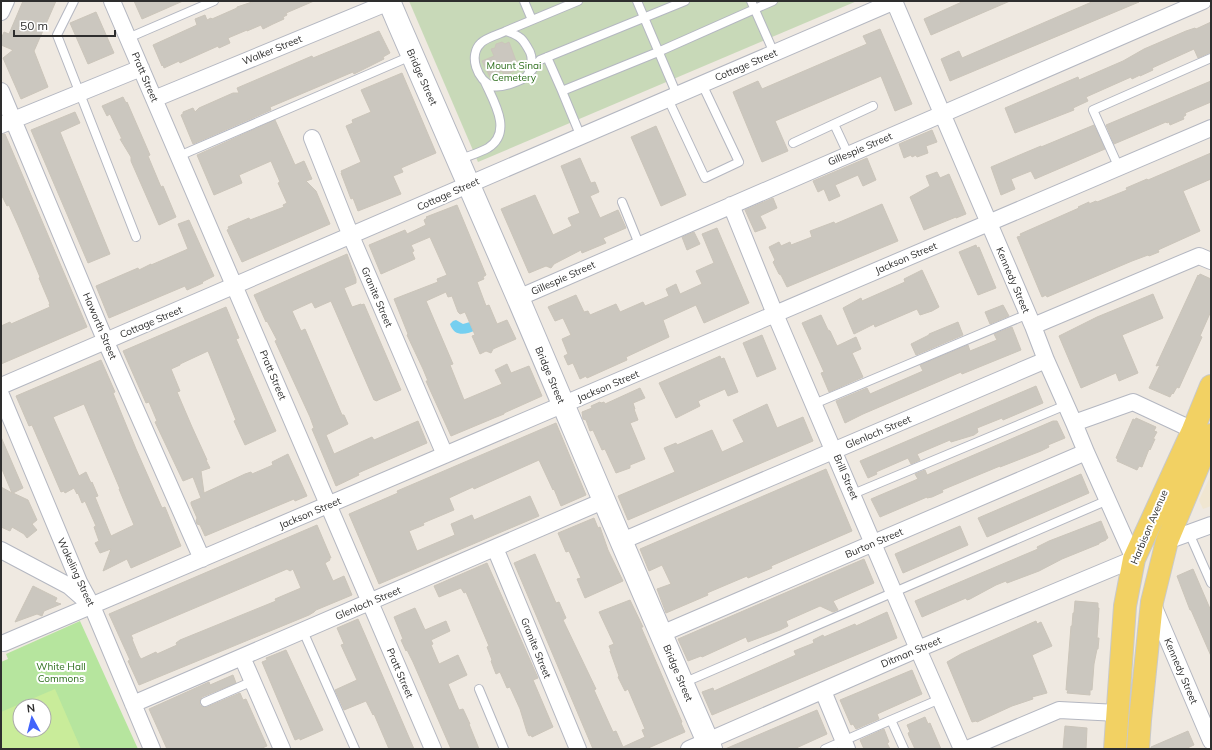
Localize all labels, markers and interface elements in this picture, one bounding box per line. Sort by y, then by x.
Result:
scale bar [14,12,115,38]
text: 50 m [20,18,48,33]
street label: Walker Street [240,32,304,68]
street label: Cottage Street [713,46,780,84]
street label: Bridge Street [404,47,440,108]
street label: Pratt Street [129,50,162,104]
park label: Mount Sinai Cemetery [487,59,541,84]
street label: Gillespie Street [826,129,895,168]
street label: Cottage Street [415,174,482,214]
street label: Jackson Street [873,239,939,277]
street label: Kennedy Street [993,245,1033,315]
street label: Gillespie Street [529,258,598,298]
street label: Granite Street [358,265,396,330]
street label: Haworth Street [80,291,120,362]
street label: Cottage Street [118,303,185,341]
street label: Bridge Street [532,345,568,406]
street label: Pratt Street [257,348,290,402]
street label: Jackson Street [575,367,641,405]
street label: Glenloch Street [843,412,913,452]
street label: Brill Street [831,452,862,502]
street label: Harbison Avenue [1127,488,1171,566]
street label: Jackson Street [277,494,343,532]
street label: Burton Street [843,525,905,561]
street label: Wakeling Street [54,536,98,609]
street label: Glenloch Street [333,583,403,623]
street label: Granite Street [518,616,554,681]
street label: Ditman Street [879,633,944,671]
street label: Kennedy Street [1161,636,1201,706]
street label: Bridge Street [660,643,696,704]
street label: Pratt Street [384,646,417,700]
park label: White Hall Commons [36,660,86,685]
north arrow [12,698,52,738]
text: N [26,701,36,716]

